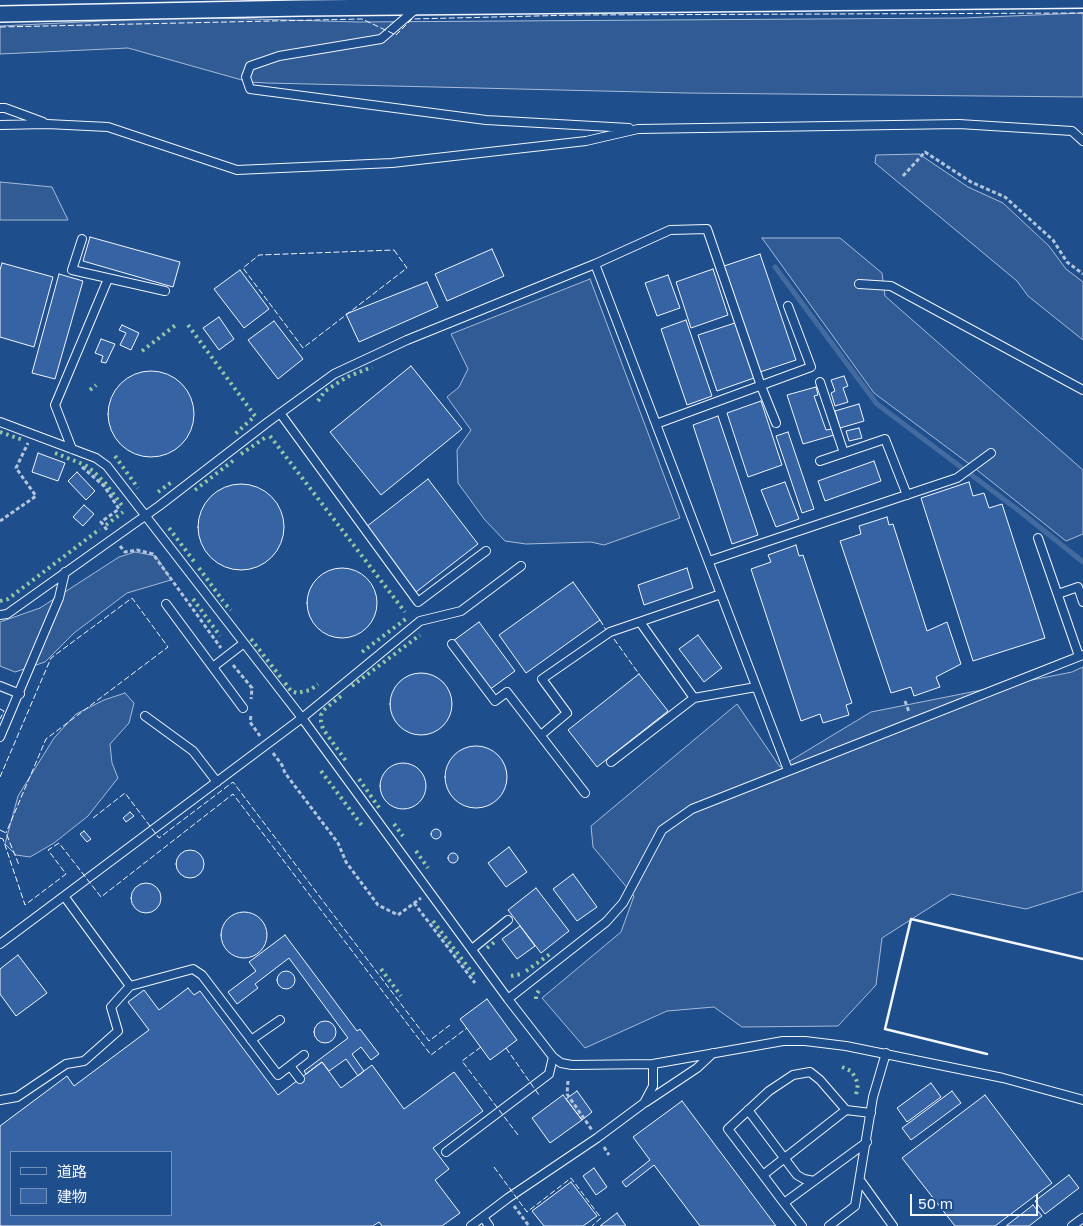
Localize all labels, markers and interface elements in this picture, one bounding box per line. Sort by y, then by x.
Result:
legend [10,1151,172,1216]
text: 道路 [57,1162,87,1180]
scale bar [913,1184,1040,1216]
text: 建物 [57,1187,87,1205]
text: 50 m [918,1194,953,1212]

